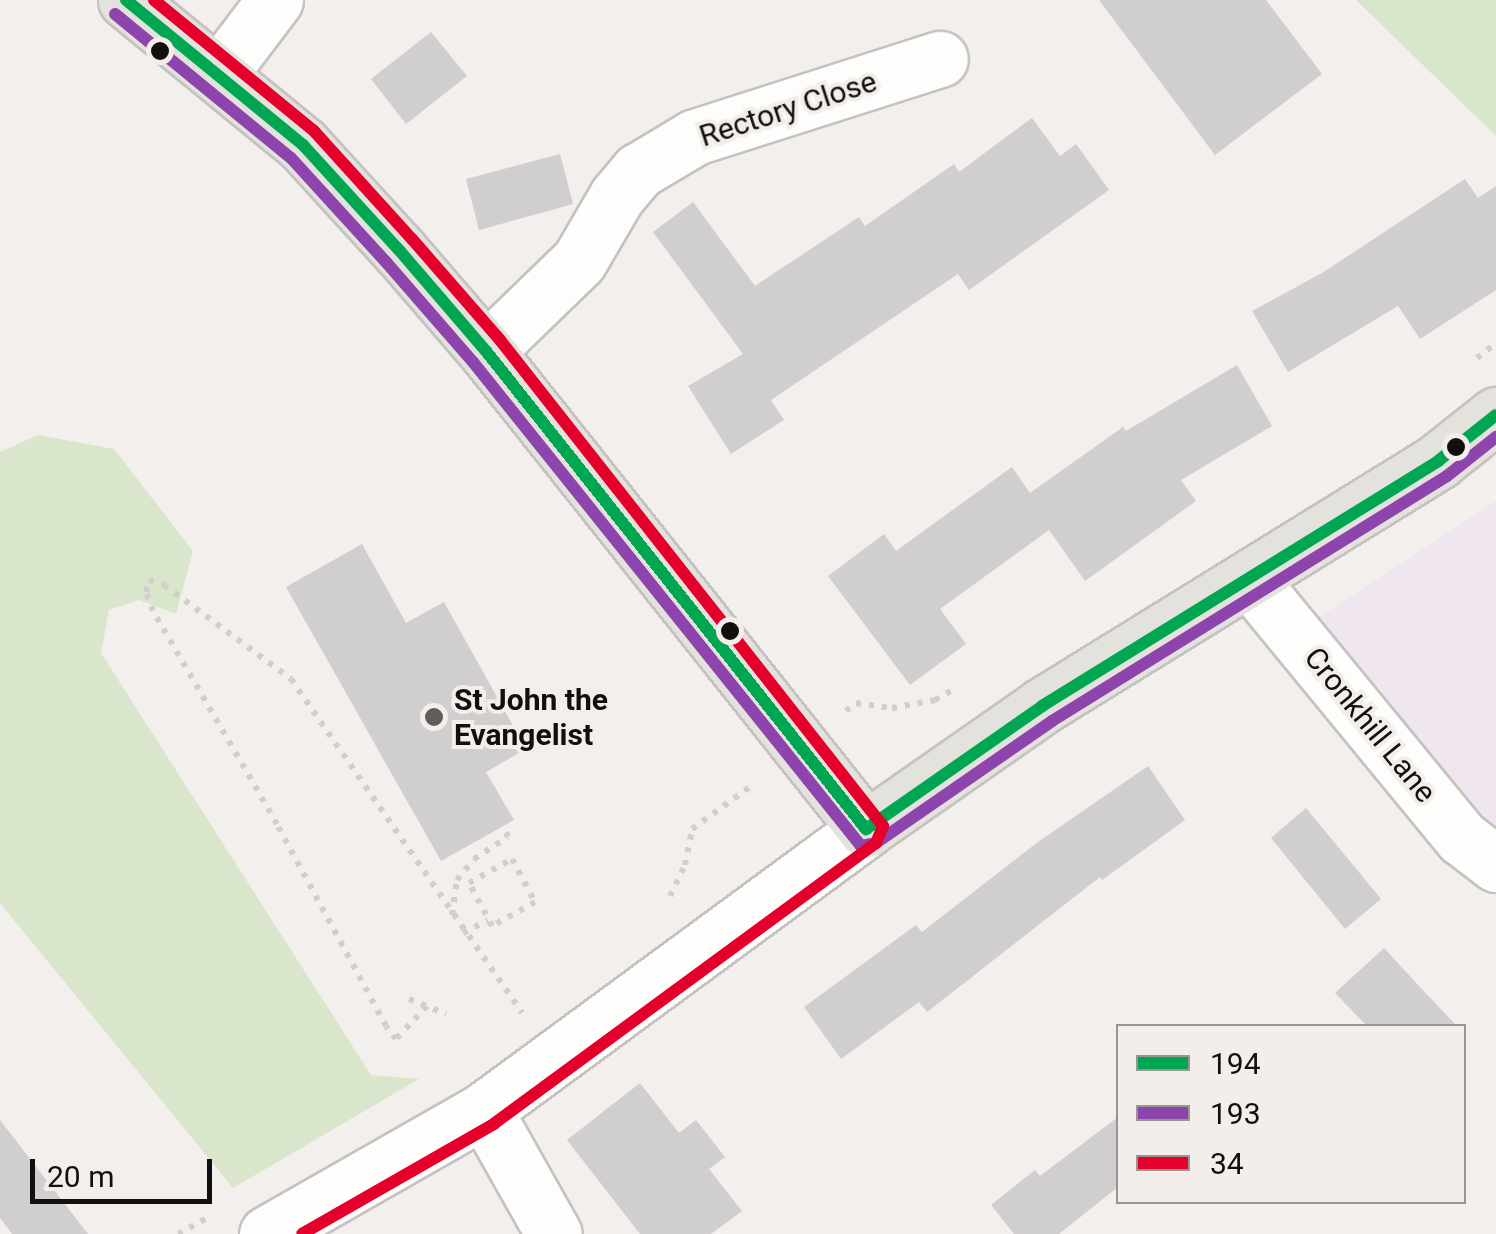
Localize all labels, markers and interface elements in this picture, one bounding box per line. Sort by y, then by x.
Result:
unlabelled marker [150,41,170,61]
street label: Rectory Close [695,63,881,155]
unlabelled marker [1446,437,1466,457]
unlabelled marker [720,621,740,641]
street label: Cronkhill Lane [1297,640,1443,810]
place label: St John the Evangelist [454,682,608,752]
marker: St John the Evangelist [423,706,445,728]
legend [1116,1024,1466,1204]
text: 194 [1210,1046,1261,1081]
text: 193 [1210,1096,1261,1131]
scale bar [35,1139,218,1201]
text: 34 [1210,1146,1244,1181]
text: 20 m [47,1159,114,1194]

